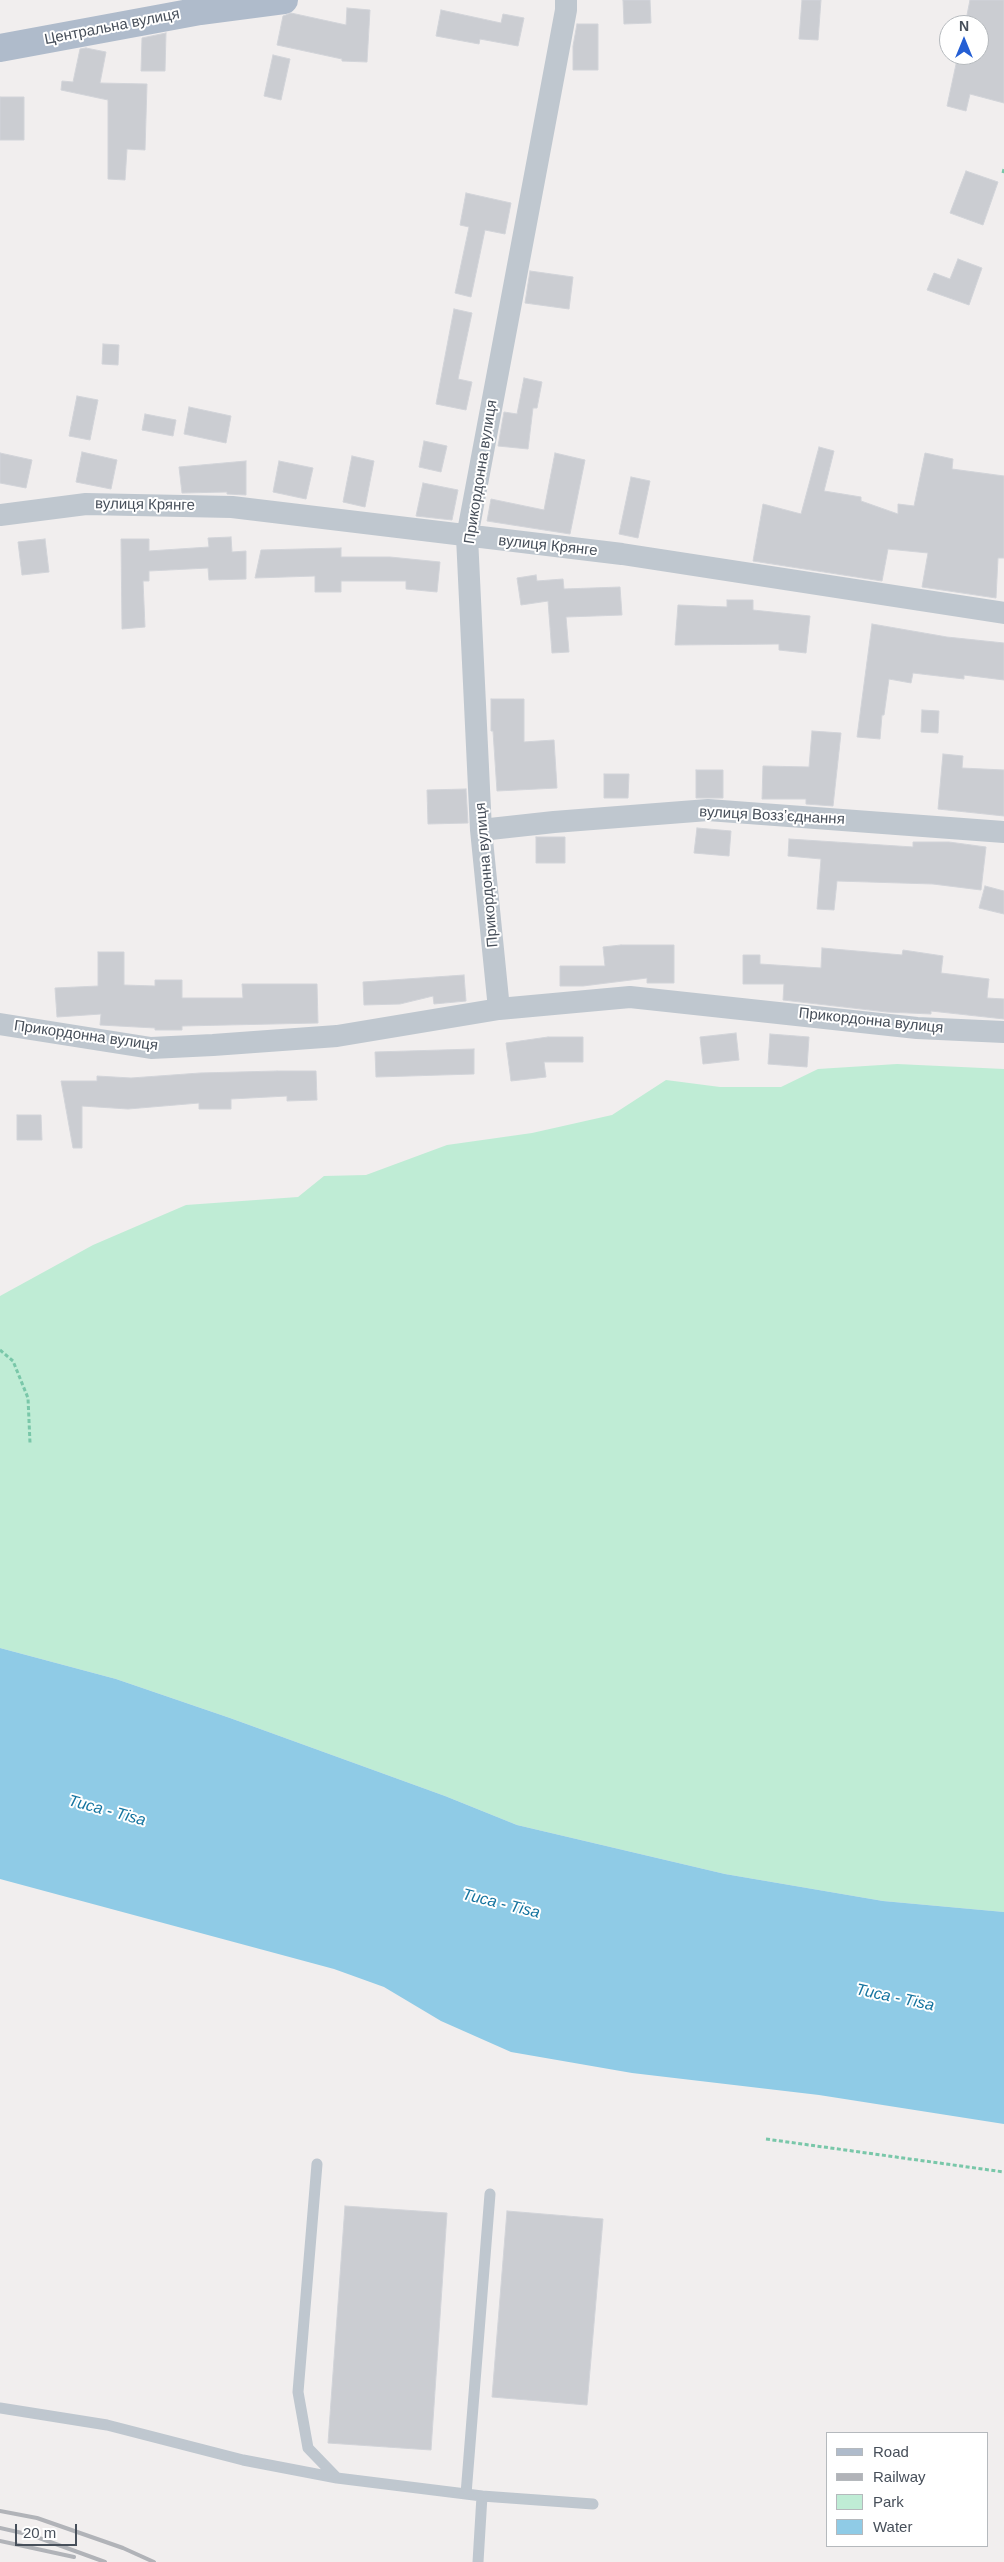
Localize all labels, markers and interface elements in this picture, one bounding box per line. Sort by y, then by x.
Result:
street label: Центральна вулиця [43,5,181,49]
north arrow [939,15,989,65]
text: N [959,18,969,34]
street label: Прикордонна вулиця [461,399,501,545]
street label: вулиця Крянге [95,495,195,515]
street label: вулиця Крянге [498,532,598,560]
street label: Прикордонна вулиця [472,802,502,948]
street label: вулиця Воззʼєднання [699,803,845,829]
street label: Прикордонна вулиця [798,1004,944,1038]
street label: Прикордонна вулиця [13,1017,159,1055]
water label: Тиса - Tisa [66,1791,148,1831]
water label: Тиса - Tisa [460,1885,542,1923]
water label: Тиса - Tisa [854,1980,936,2016]
legend [826,2432,989,2547]
text: Road [873,2443,909,2460]
text: Railway [873,2468,926,2485]
text: Park [873,2493,904,2510]
scale bar [18,2514,80,2546]
text: Water [873,2518,912,2535]
text: 20 m [23,2524,56,2541]

